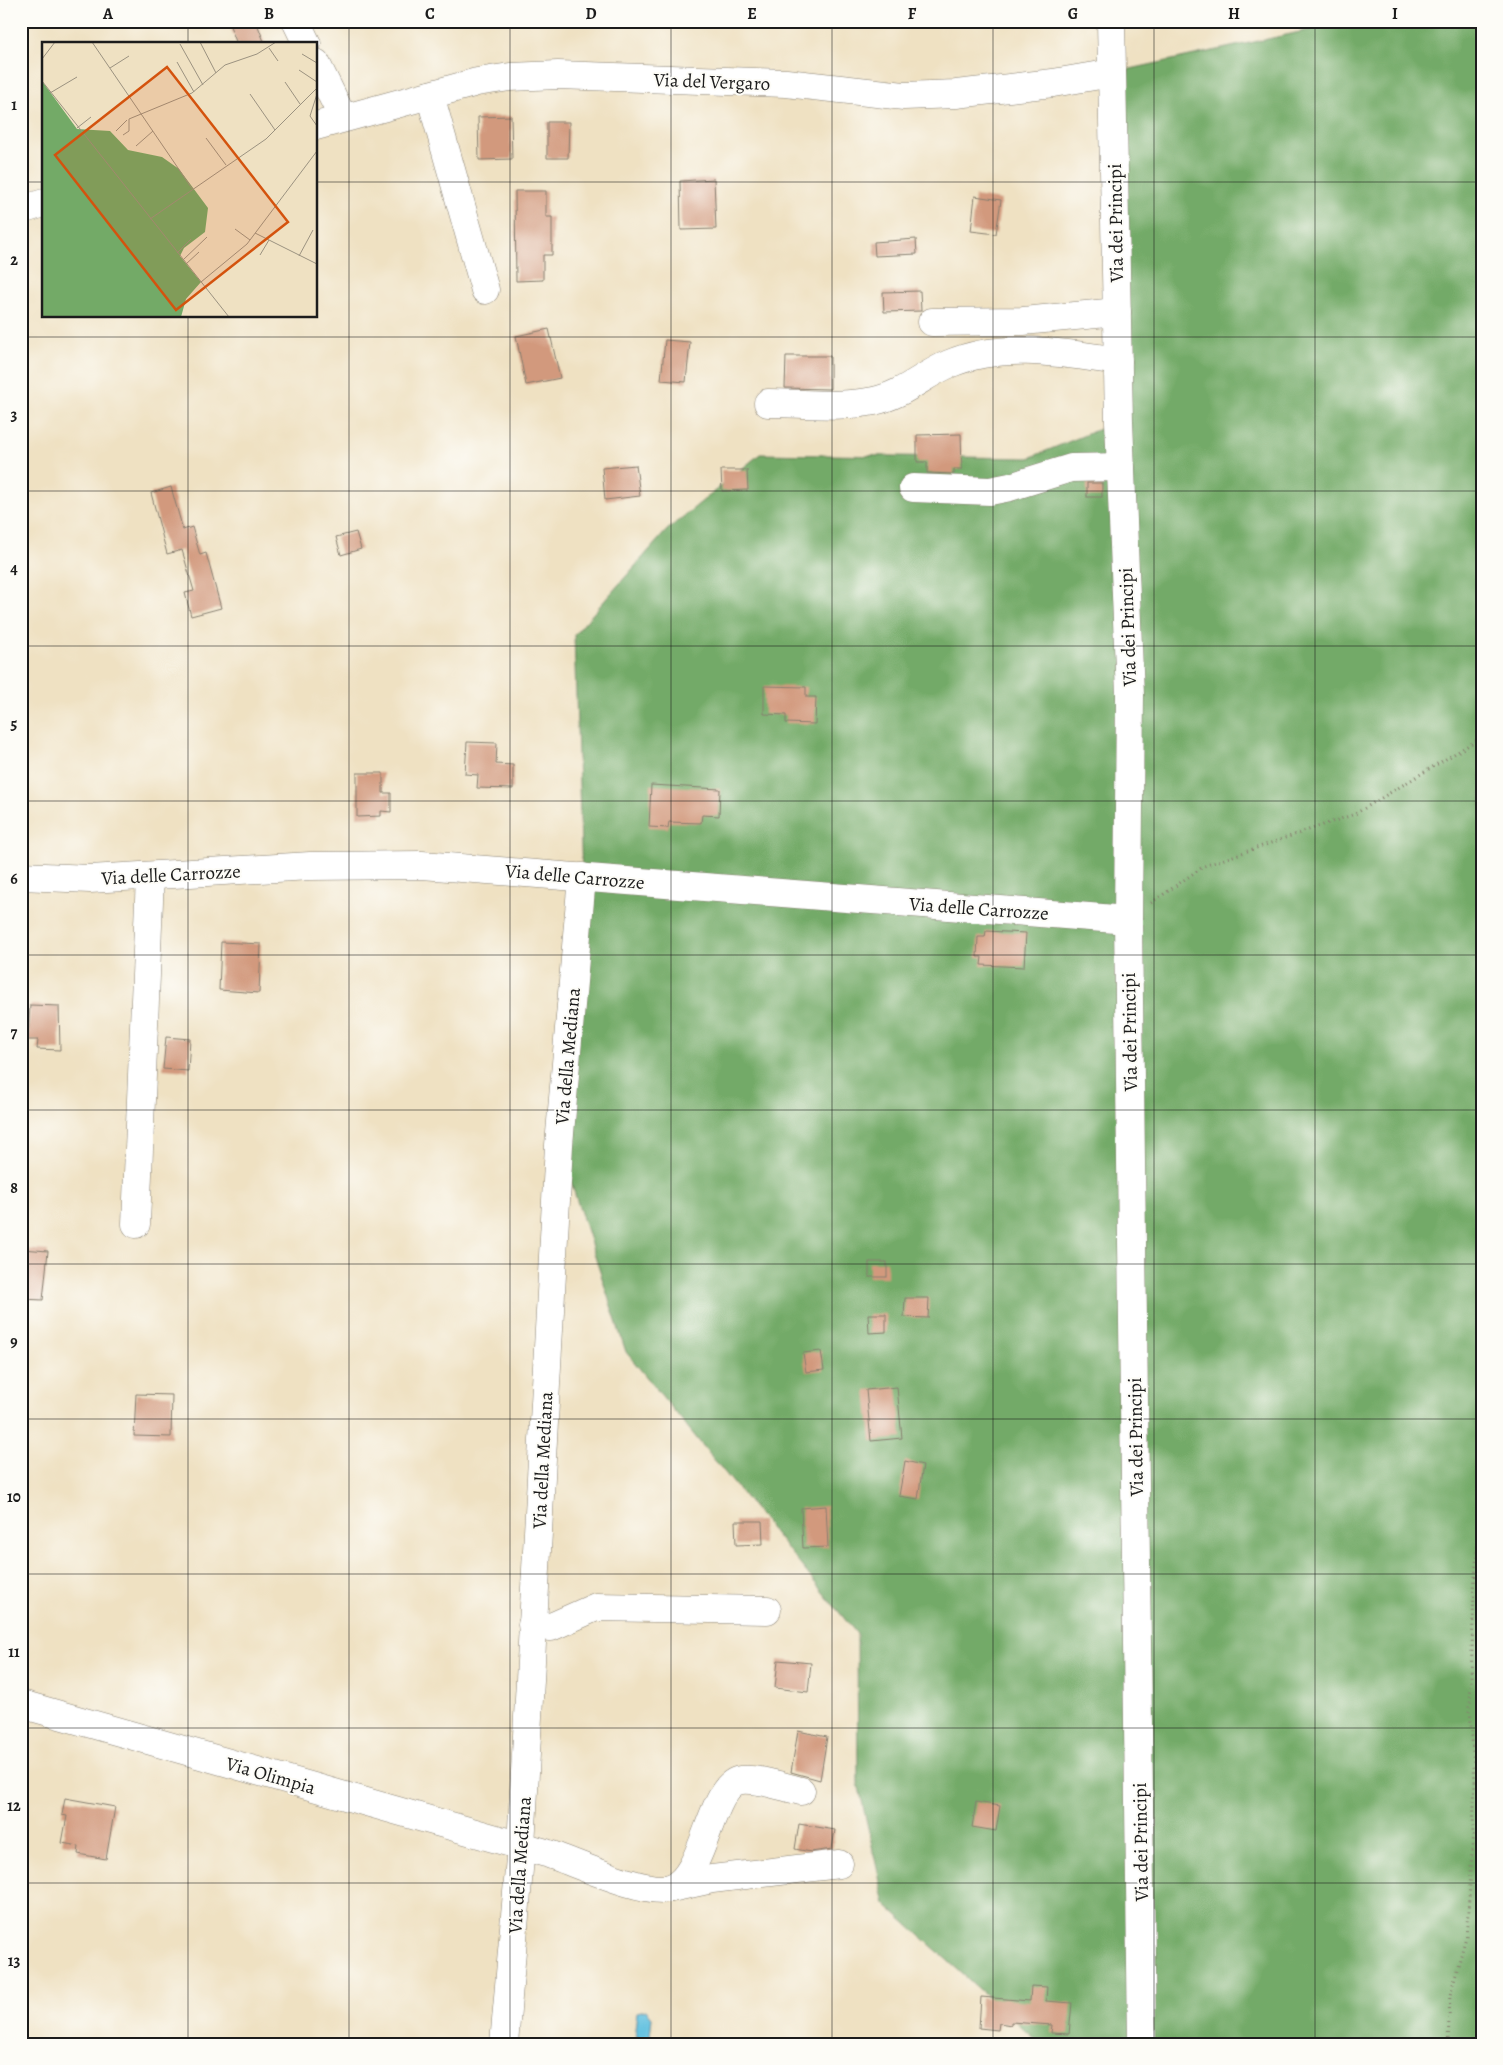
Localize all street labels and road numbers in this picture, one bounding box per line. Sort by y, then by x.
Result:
street label: Via del Vergaro [652,67,771,97]
street label: Via dei Principi [1102,163,1130,284]
street label: Via dei Principi [1113,567,1143,688]
street label: Via delle Carrozze [100,858,241,892]
street label: Via delle Carrozze [503,858,646,896]
street label: Via delle Carrozze [907,891,1049,927]
street label: Via dei Principi [1116,972,1144,1093]
street label: Via della Mediana [549,986,587,1127]
street label: Via dei Principi [1122,1377,1150,1498]
street label: Via della Mediana [526,1391,560,1530]
street label: Via Olimpia [222,1751,319,1801]
street label: Via dei Principi [1127,1782,1155,1903]
street label: Via della Mediana [502,1796,538,1935]

